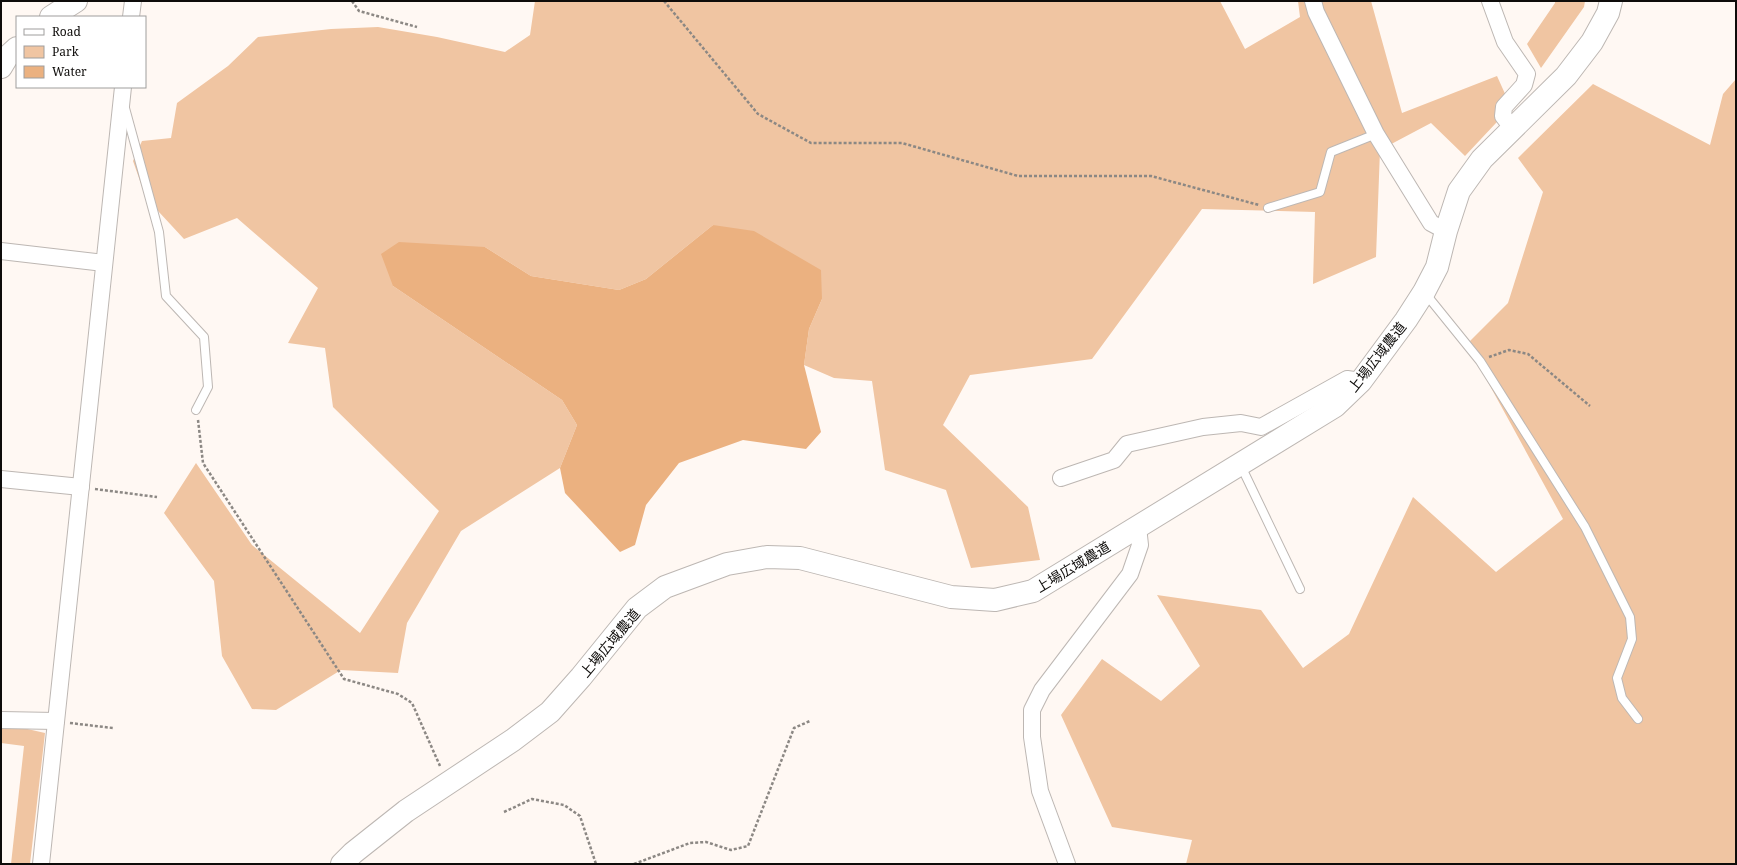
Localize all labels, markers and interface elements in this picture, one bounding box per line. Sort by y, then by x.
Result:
legend [16,16,146,88]
text: Road [52,23,82,40]
text: Park [52,43,80,60]
text: Water [52,63,87,80]
street label: 上場広域農道 [1343,318,1410,396]
street label: 上場広域農道 [1032,537,1114,596]
street label: 上場広域農道 [575,604,644,681]

